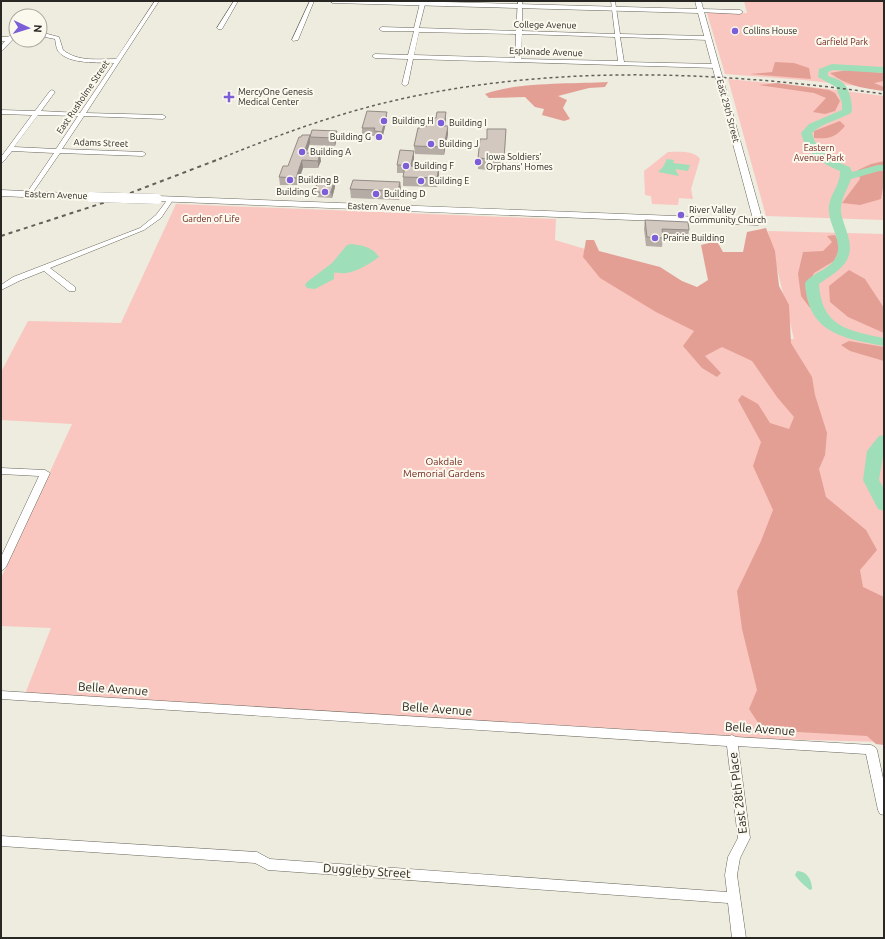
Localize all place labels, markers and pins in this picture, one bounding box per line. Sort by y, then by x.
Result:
marker: Collins House [730,26,740,36]
place label: Collins House [743,26,797,36]
place label: MercyOne Genesis Medical Center [238,87,313,107]
marker: MercyOne Genesis Medical Center [223,91,235,103]
marker: Building H [379,116,389,126]
place label: Building H [392,116,434,126]
marker: Building I [436,118,446,128]
place label: Building I [449,118,487,128]
place label: Building G [330,132,371,142]
marker: Building G [374,132,384,142]
marker: Building J [426,139,436,149]
place label: Building J [439,139,479,149]
marker: Building A [297,147,307,157]
place label: Building A [310,147,351,157]
place label: Iowa Soldiers' Orphans' Homes [486,152,553,172]
marker: Iowa Soldiers' Orphans' Homes [473,157,483,167]
marker: Building F [401,161,411,171]
place label: Building F [414,161,454,171]
marker: Building B [285,175,295,185]
place label: Building B [298,175,339,185]
marker: Building E [416,176,426,186]
place label: Building E [429,176,469,186]
place label: Building C [276,187,317,197]
marker: Building C [320,187,330,197]
marker: Building D [371,189,381,199]
place label: Building D [384,189,426,199]
place label: River Valley Community Church [689,205,766,225]
marker: River Valley Community Church [676,210,686,220]
marker: Prairie Building [650,233,660,243]
place label: Prairie Building [663,233,724,243]

